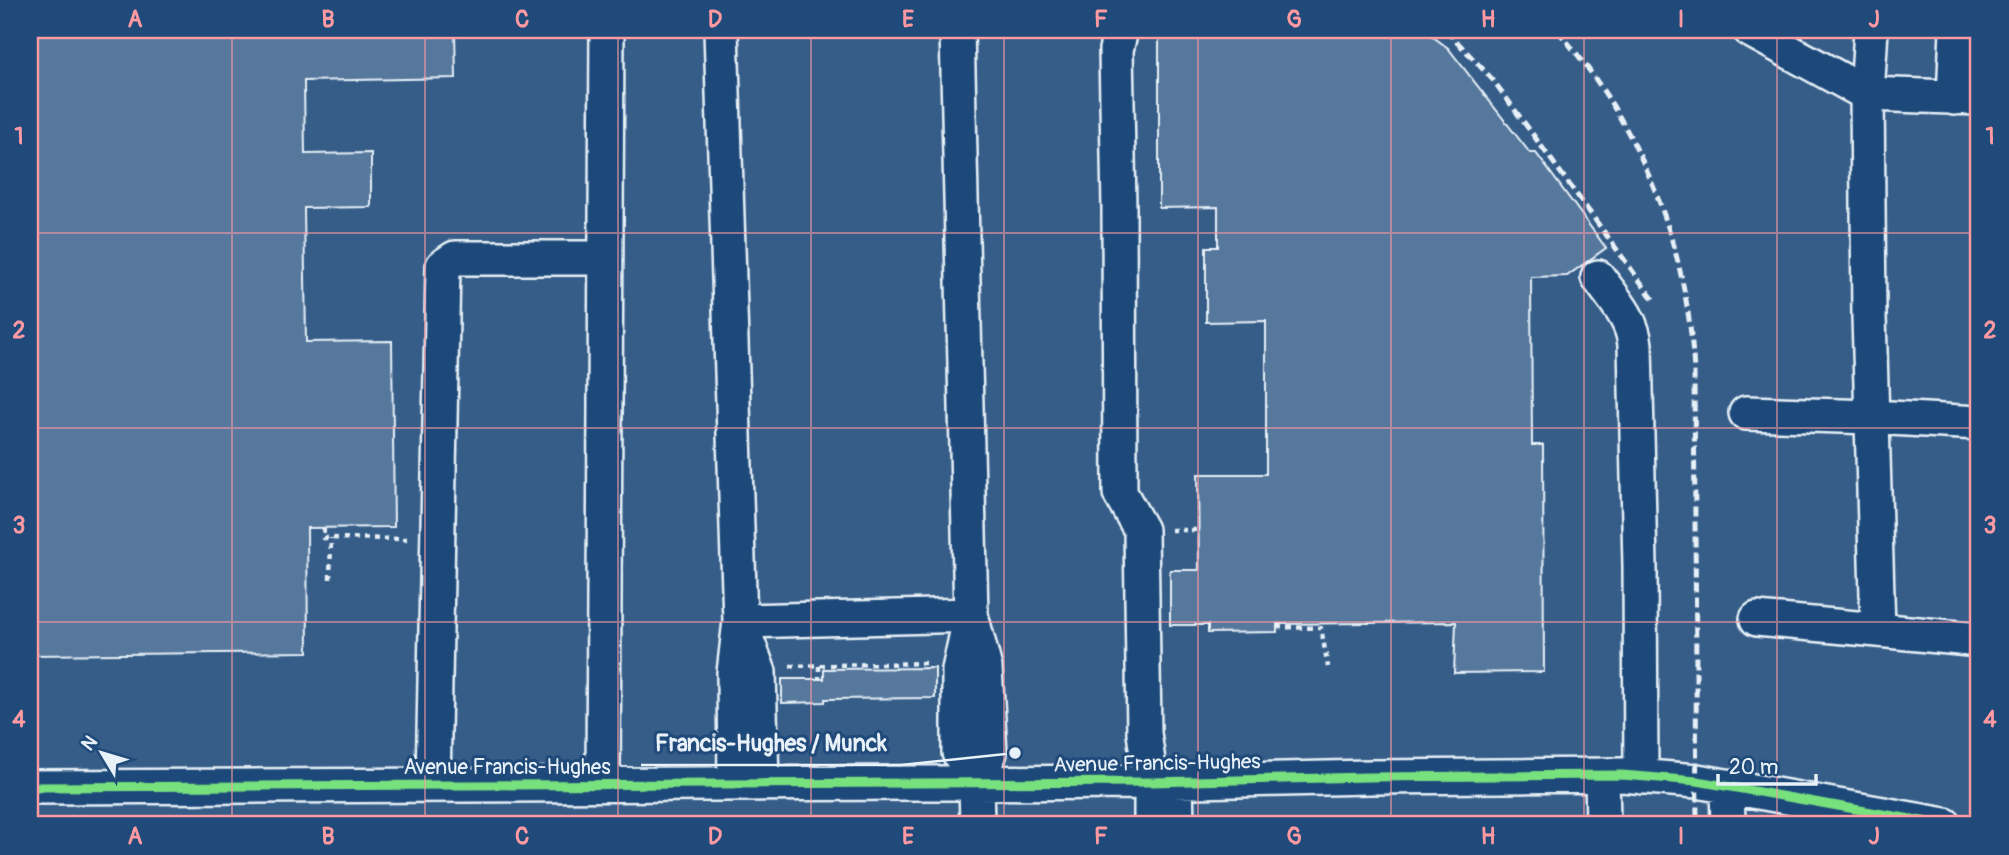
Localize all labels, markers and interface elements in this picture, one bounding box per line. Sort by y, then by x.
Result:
text: A [128,5,143,34]
text: B [321,5,335,34]
text: C [515,5,529,34]
text: D [708,5,722,34]
text: E [902,5,914,34]
text: F [1094,5,1108,34]
text: G [1286,5,1302,34]
text: H [1481,5,1495,34]
text: I [1678,5,1684,34]
text: J [1868,5,1880,34]
text: 1 [15,122,24,151]
text: 1 [1986,122,1995,151]
text: 2 [13,316,26,345]
text: 2 [1984,316,1997,345]
text: 3 [13,511,25,540]
text: 3 [1984,511,1996,540]
text: 4 [12,705,26,734]
text: 4 [1983,705,1997,734]
north arrow [66,718,136,788]
callout: Francis-Hughes / Munck [641,721,901,765]
text: Francis-Hughes / Munck [655,729,887,758]
text: N [76,731,103,756]
scale bar [1718,743,1816,787]
street label: Avenue Francis-Hughes [1053,748,1261,779]
street label: Avenue Francis-Hughes [403,754,611,781]
text: 20 m [1729,754,1778,781]
text: A [128,822,143,851]
text: B [321,822,335,851]
text: C [515,822,529,851]
text: D [708,822,722,851]
text: E [902,822,914,851]
text: F [1094,822,1108,851]
text: G [1286,822,1302,851]
text: H [1481,822,1495,851]
text: I [1678,822,1684,851]
text: J [1868,822,1880,851]

